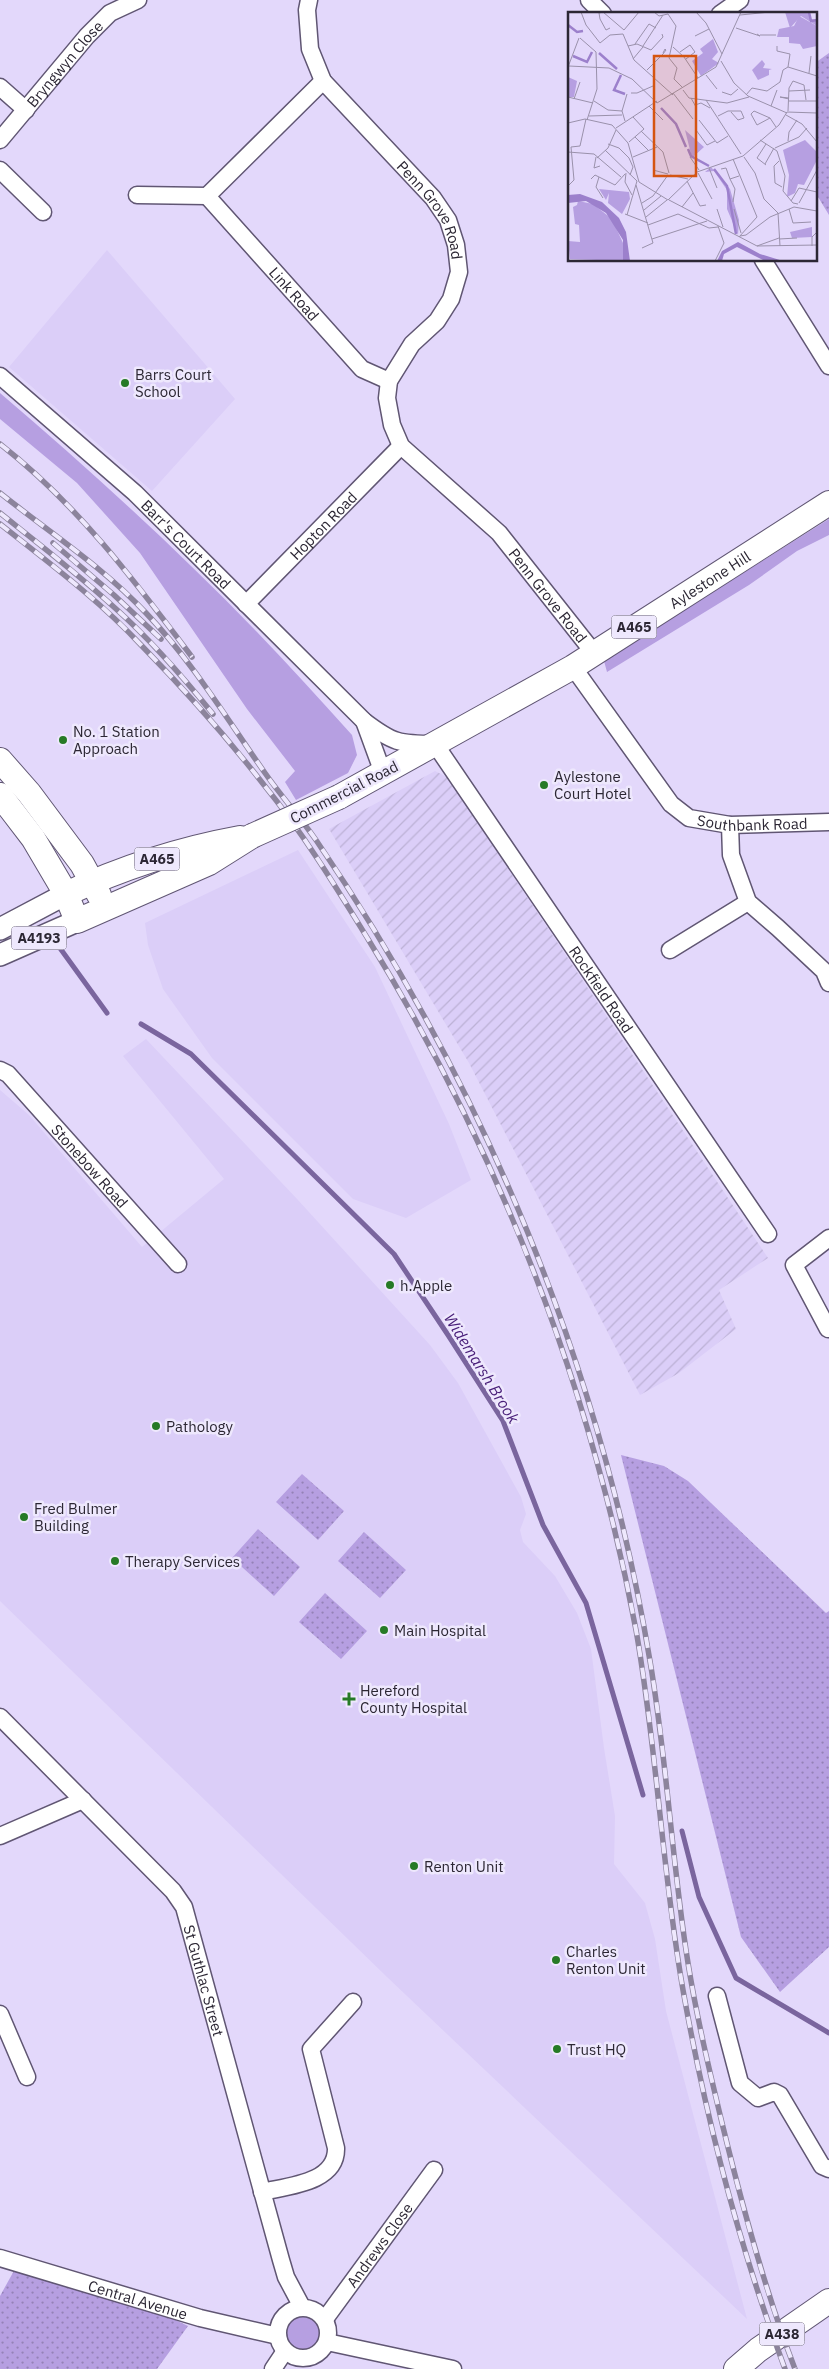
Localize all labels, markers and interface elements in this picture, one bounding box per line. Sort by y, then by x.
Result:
inset map [568,12,816,261]
street label: Bryngwyn Close [22,16,107,111]
street label: Penn Grove Road [393,156,467,260]
street label: Link Road [265,263,323,324]
place label: Barrs Court School [135,365,212,401]
marker: Barrs Court School [119,377,131,389]
street label: Hopton Road [285,487,361,563]
street label: Barr's Court Road [137,495,235,593]
street label: Penn Grove Road [505,544,591,646]
street label: Aylestone Hill [665,546,754,612]
road number: A465 [612,616,656,638]
place label: No. 1 Station Approach [73,722,160,758]
marker: No. 1 Station Approach [57,734,69,746]
street label: Commercial Road [287,757,401,827]
place label: Aylestone Court Hotel [554,767,631,803]
marker: Aylestone Court Hotel [538,779,550,791]
street label: Southbank Road [696,810,808,835]
road number: A465 [134,848,180,871]
road number: A4193 [12,926,66,950]
street label: Rockfield Road [565,942,638,1036]
street label: Stonebow Road [48,1120,132,1211]
place label: h.Apple [400,1276,452,1295]
marker: h.Apple [384,1279,396,1291]
water label: Widemarsh Brook [440,1309,524,1427]
place label: Pathology [166,1417,234,1436]
marker: Pathology [150,1420,162,1432]
place label: Fred Bulmer Building [34,1499,118,1535]
marker: Fred Bulmer Building [18,1511,30,1523]
place label: Therapy Services [125,1552,240,1571]
marker: Therapy Services [109,1555,121,1567]
place label: Main Hospital [394,1621,486,1640]
marker: Main Hospital [378,1624,390,1636]
place label: Hereford County Hospital [360,1681,467,1717]
marker: Hereford County Hospital [342,1692,356,1706]
place label: Renton Unit [424,1857,504,1876]
marker: Renton Unit [408,1860,420,1872]
street label: St Guthlac Street [180,1923,229,2038]
place label: Charles Renton Unit [566,1942,646,1978]
marker: Charles Renton Unit [550,1954,562,1966]
place label: Trust HQ [567,2040,626,2059]
marker: Trust HQ [551,2043,563,2055]
street label: Andrews Close [342,2199,417,2291]
street label: Central Avenue [86,2276,190,2323]
road number: A438 [760,2322,804,2346]

